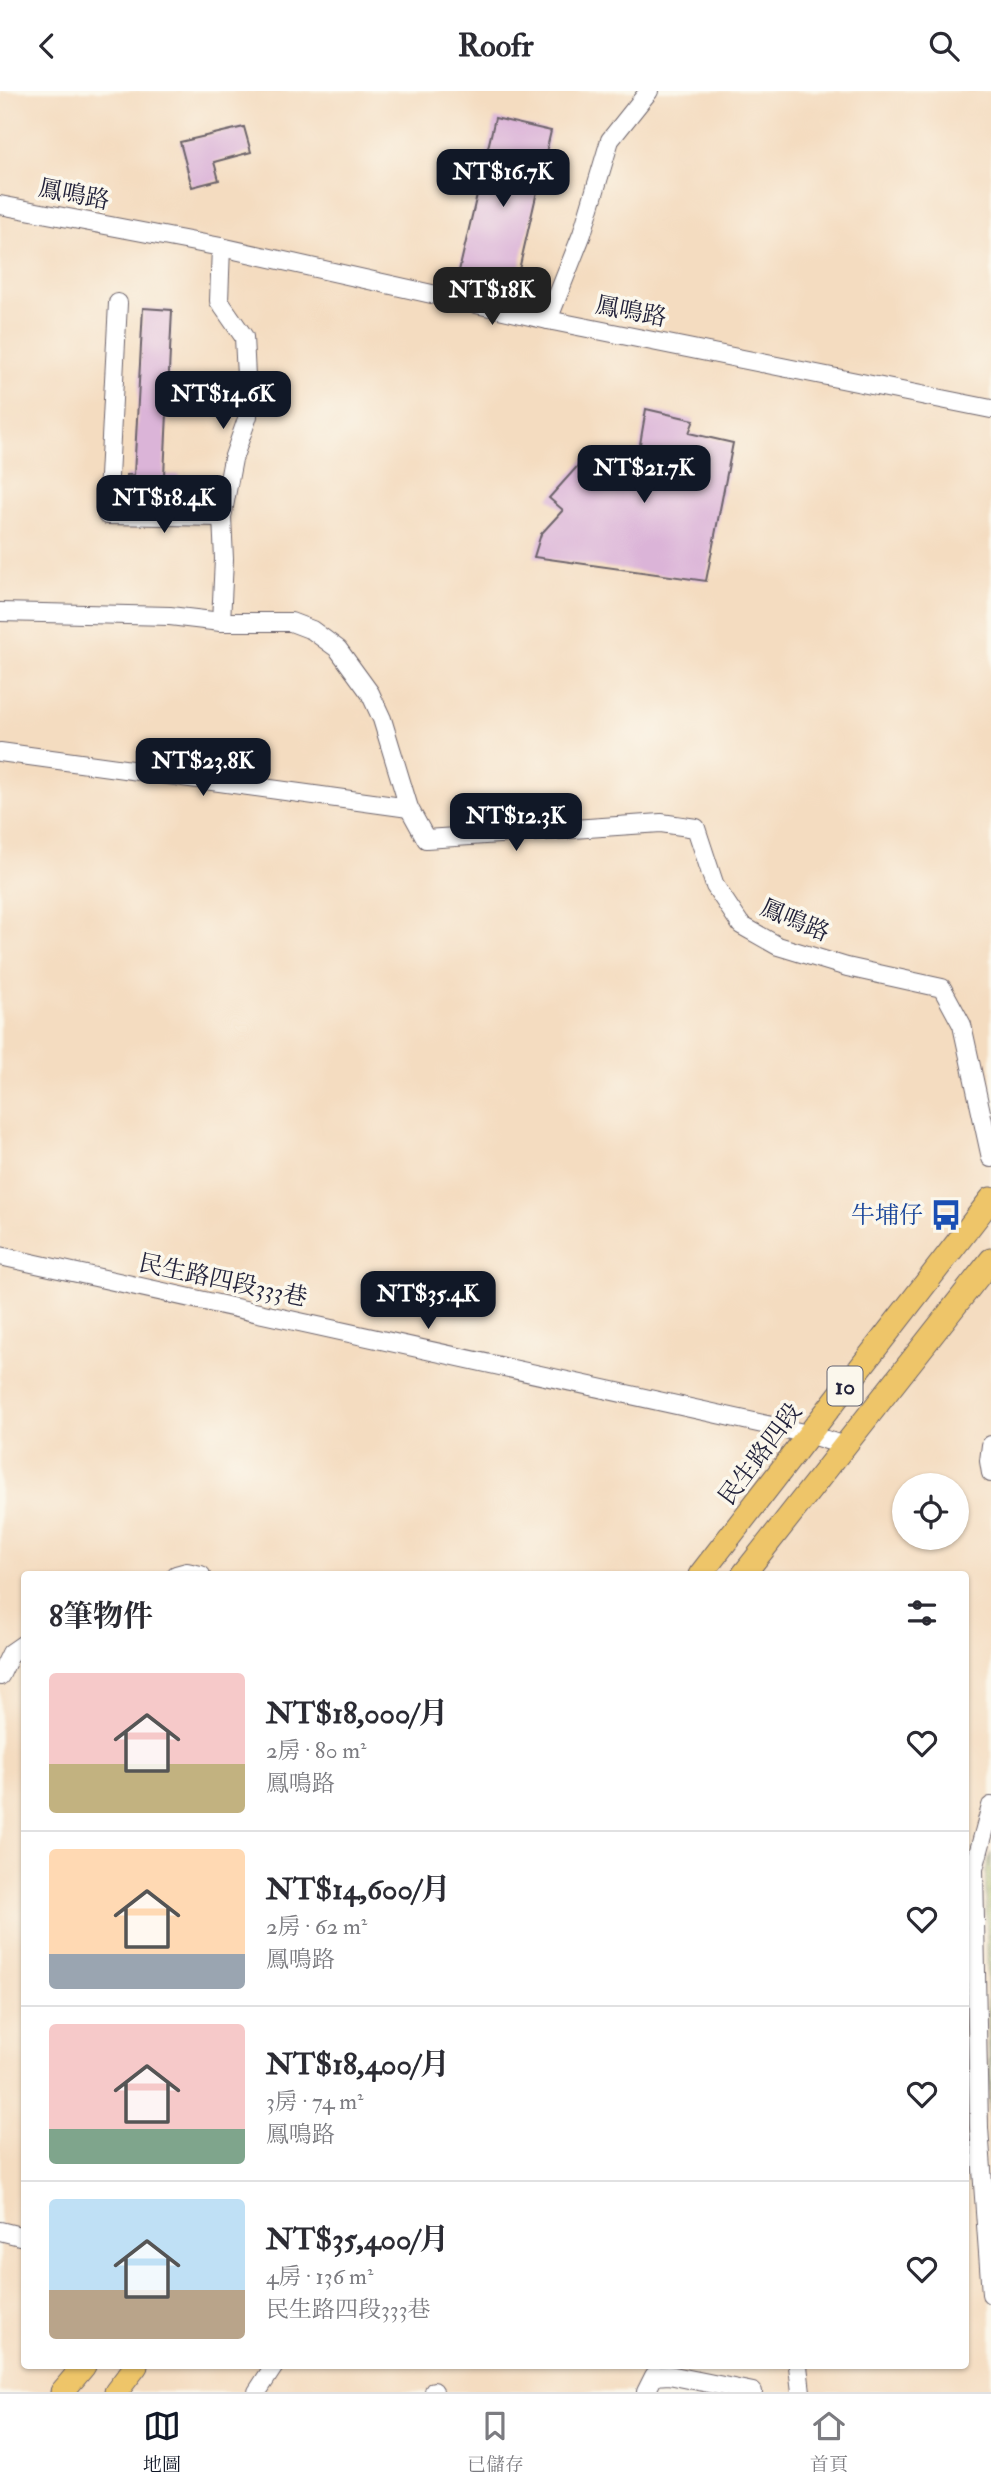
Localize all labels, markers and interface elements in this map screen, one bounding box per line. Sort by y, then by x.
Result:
text: Roofr [458,26,533,66]
icon: back [28,27,66,65]
icon: search [925,27,963,65]
pin: NT$16.7K [431,149,575,209]
text: NT$16.7K [453,157,553,186]
street label: 鳳鳴路 [36,172,112,217]
pin: NT$18K [435,267,549,327]
text: NT$18K [449,275,535,304]
street label: 鳳鳴路 [593,289,669,334]
pin: NT$14.6K [151,371,295,431]
text: NT$14.6K [171,379,275,408]
pin: NT$21.7K [572,445,716,505]
text: NT$21.7K [594,453,694,482]
pin: NT$18.4K [92,475,236,535]
text: NT$18.4K [112,483,216,512]
pin: NT$23.8K [131,739,275,798]
text: NT$23.8K [152,746,254,775]
pin: NT$12.3K [444,793,588,853]
text: NT$12.3K [466,801,566,830]
street label: 鳳鳴路 [756,892,834,949]
bus stop icon: 牛埔仔 [929,1198,963,1232]
place label: 牛埔仔 [851,1200,923,1231]
street label: 民生路四段333巷 [136,1247,310,1313]
pin: NT$35.4K [356,1271,500,1331]
text: NT$35.4K [377,1279,479,1308]
road number: 10 [828,1367,862,1405]
street label: 民生路四段 [712,1397,809,1512]
map controls [892,1473,969,1550]
button: locate [892,1473,969,1550]
icon: filters [903,1594,941,1632]
text: 8筆物件 [49,1598,153,1635]
text: NT$18,000/月 [266,1695,448,1732]
icon: home [105,1701,189,1785]
icon: heart [903,1724,941,1762]
text: 2房 · 80 m² [266,1736,367,1765]
text: 鳳鳴路 [266,1769,335,1798]
text: NT$14,600/月 [266,1871,451,1908]
icon: home [105,1877,189,1961]
icon: heart [903,1900,941,1938]
text: 2房 · 62 m² [266,1912,367,1941]
text: 鳳鳴路 [266,1945,335,1974]
text: NT$18,400/月 [266,2046,450,2083]
icon: home [105,2052,189,2136]
icon: heart [903,2075,941,2113]
text: 3房 · 74 m² [266,2087,364,2116]
text: 鳳鳴路 [266,2120,335,2149]
text: NT$35,400/月 [266,2221,449,2258]
icon: home [105,2227,189,2311]
icon: heart [903,2250,941,2288]
text: 4房 · 136 m² [266,2262,373,2291]
text: 民生路四段333巷 [266,2295,430,2324]
tab: 地圖 [143,2407,181,2477]
tab: 已儲存 [467,2407,524,2477]
tab: 首頁 [810,2407,848,2477]

